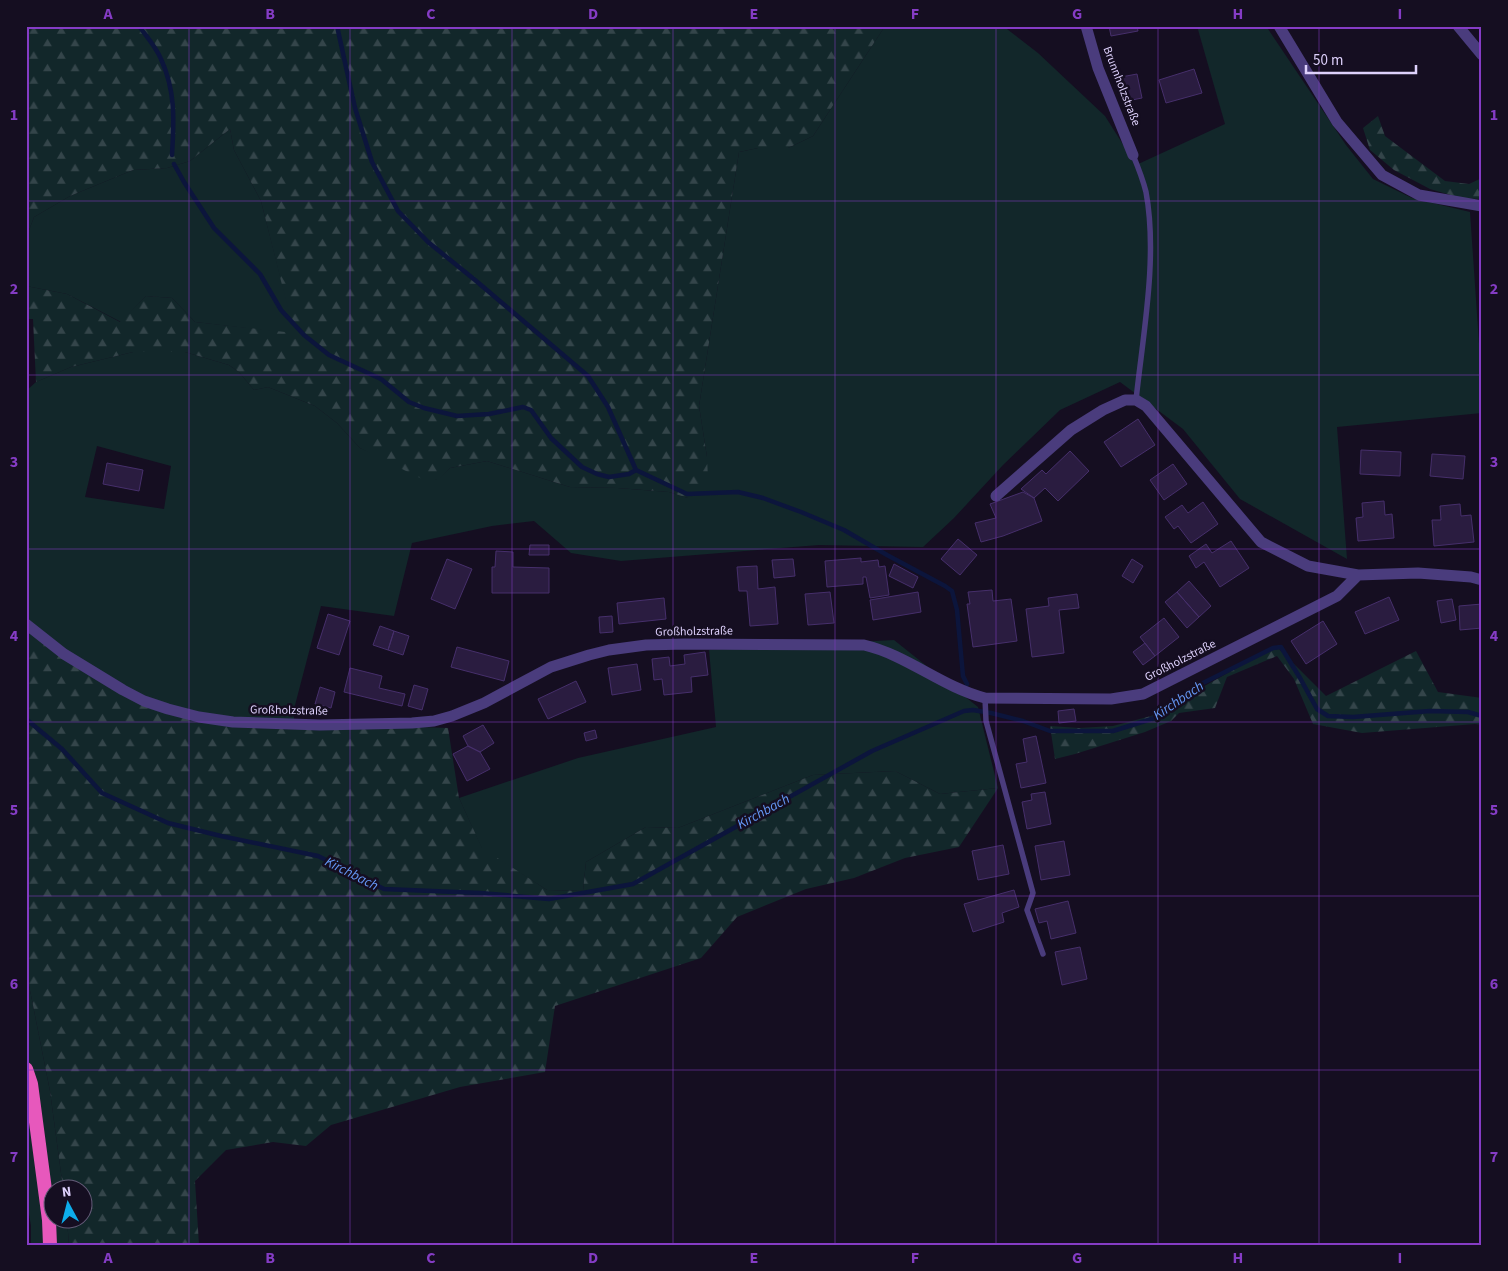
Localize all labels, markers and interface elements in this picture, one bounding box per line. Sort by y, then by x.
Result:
text: A [102,3,113,25]
text: B [265,3,275,25]
text: C [426,3,436,25]
text: D [588,3,598,25]
text: E [750,3,758,25]
text: F [911,3,919,25]
text: G [1072,3,1082,25]
text: H [1233,3,1243,25]
text: I [1398,3,1402,25]
scale bar [1306,42,1416,74]
street label: Brunnholzstraße [1099,44,1144,128]
text: 50 m [1313,50,1343,71]
text: 1 [10,104,18,126]
text: 1 [1490,104,1498,126]
text: 2 [10,278,18,300]
text: 2 [1490,278,1498,300]
text: 3 [10,451,18,473]
text: 3 [1490,451,1498,473]
street label: Großholzstraße [655,622,733,641]
text: 4 [10,625,19,647]
text: 4 [1490,625,1499,647]
street label: Großholzstraße [1142,635,1219,686]
water label: Kirchbach [1149,676,1208,725]
street label: Großholzstraße [250,701,328,720]
water label: Kirchbach [733,789,794,835]
text: 5 [10,799,18,821]
text: 5 [1490,799,1498,821]
water label: Kirchbach [321,852,382,896]
text: 6 [10,973,18,995]
text: 6 [1490,973,1498,995]
text: 7 [10,1146,18,1168]
text: 7 [1490,1146,1498,1168]
north arrow [42,1178,92,1228]
text: N [61,1182,72,1203]
text: A [102,1247,113,1269]
text: B [265,1247,275,1269]
text: C [426,1247,436,1269]
text: D [588,1247,598,1269]
text: E [750,1247,758,1269]
text: F [911,1247,919,1269]
text: G [1072,1247,1082,1269]
text: H [1233,1247,1243,1269]
text: I [1398,1247,1402,1269]

